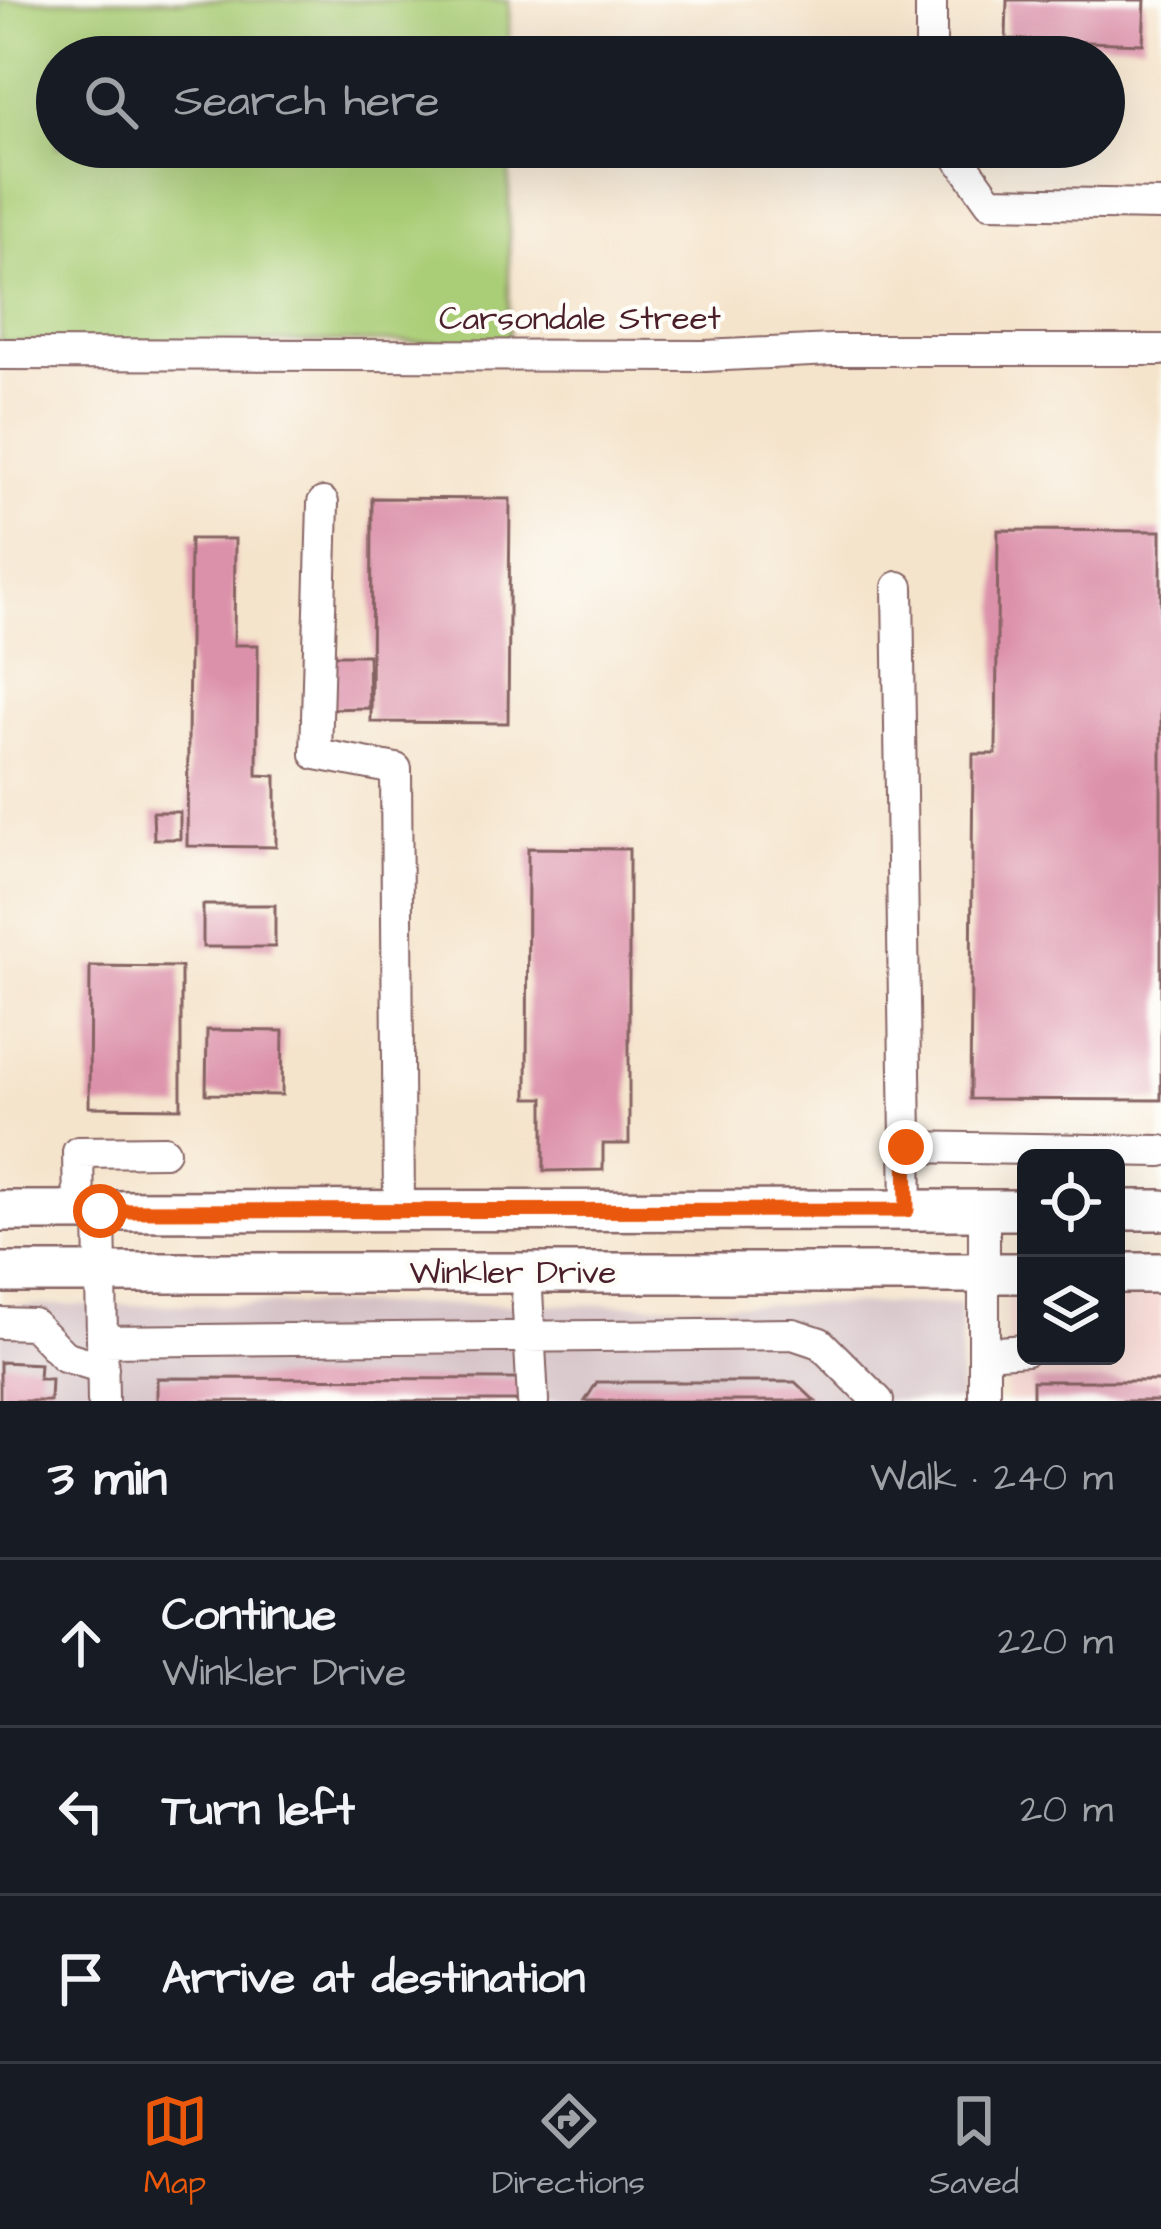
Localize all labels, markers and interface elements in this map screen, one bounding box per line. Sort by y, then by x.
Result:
search box [36,36,1125,168]
icon: search [78,69,144,135]
text: Search here [174,71,440,133]
street label: Carsondale Street [439,296,721,342]
route end [879,1120,933,1174]
map controls [1017,1149,1125,1365]
button: locate [1017,1149,1125,1257]
route start [73,1184,127,1238]
street label: Winkler Drive [410,1250,616,1296]
button: layers [1017,1257,1125,1365]
text: 3 min [48,1444,167,1515]
text: Walk · 240 m [870,1452,1113,1506]
text: Continue [162,1585,336,1647]
icon: ahead [48,1610,114,1676]
text: 220 m [998,1616,1113,1670]
text: Winkler Drive [162,1647,406,1701]
icon: left [48,1778,114,1844]
text: Turn left [162,1780,355,1842]
text: 20 m [1020,1784,1113,1838]
icon: arrive [48,1946,114,2012]
text: Arrive at destination [162,1948,585,2010]
tab: Map [142,2088,208,2206]
tab: Directions [492,2088,645,2206]
tab: Saved [929,2088,1019,2206]

